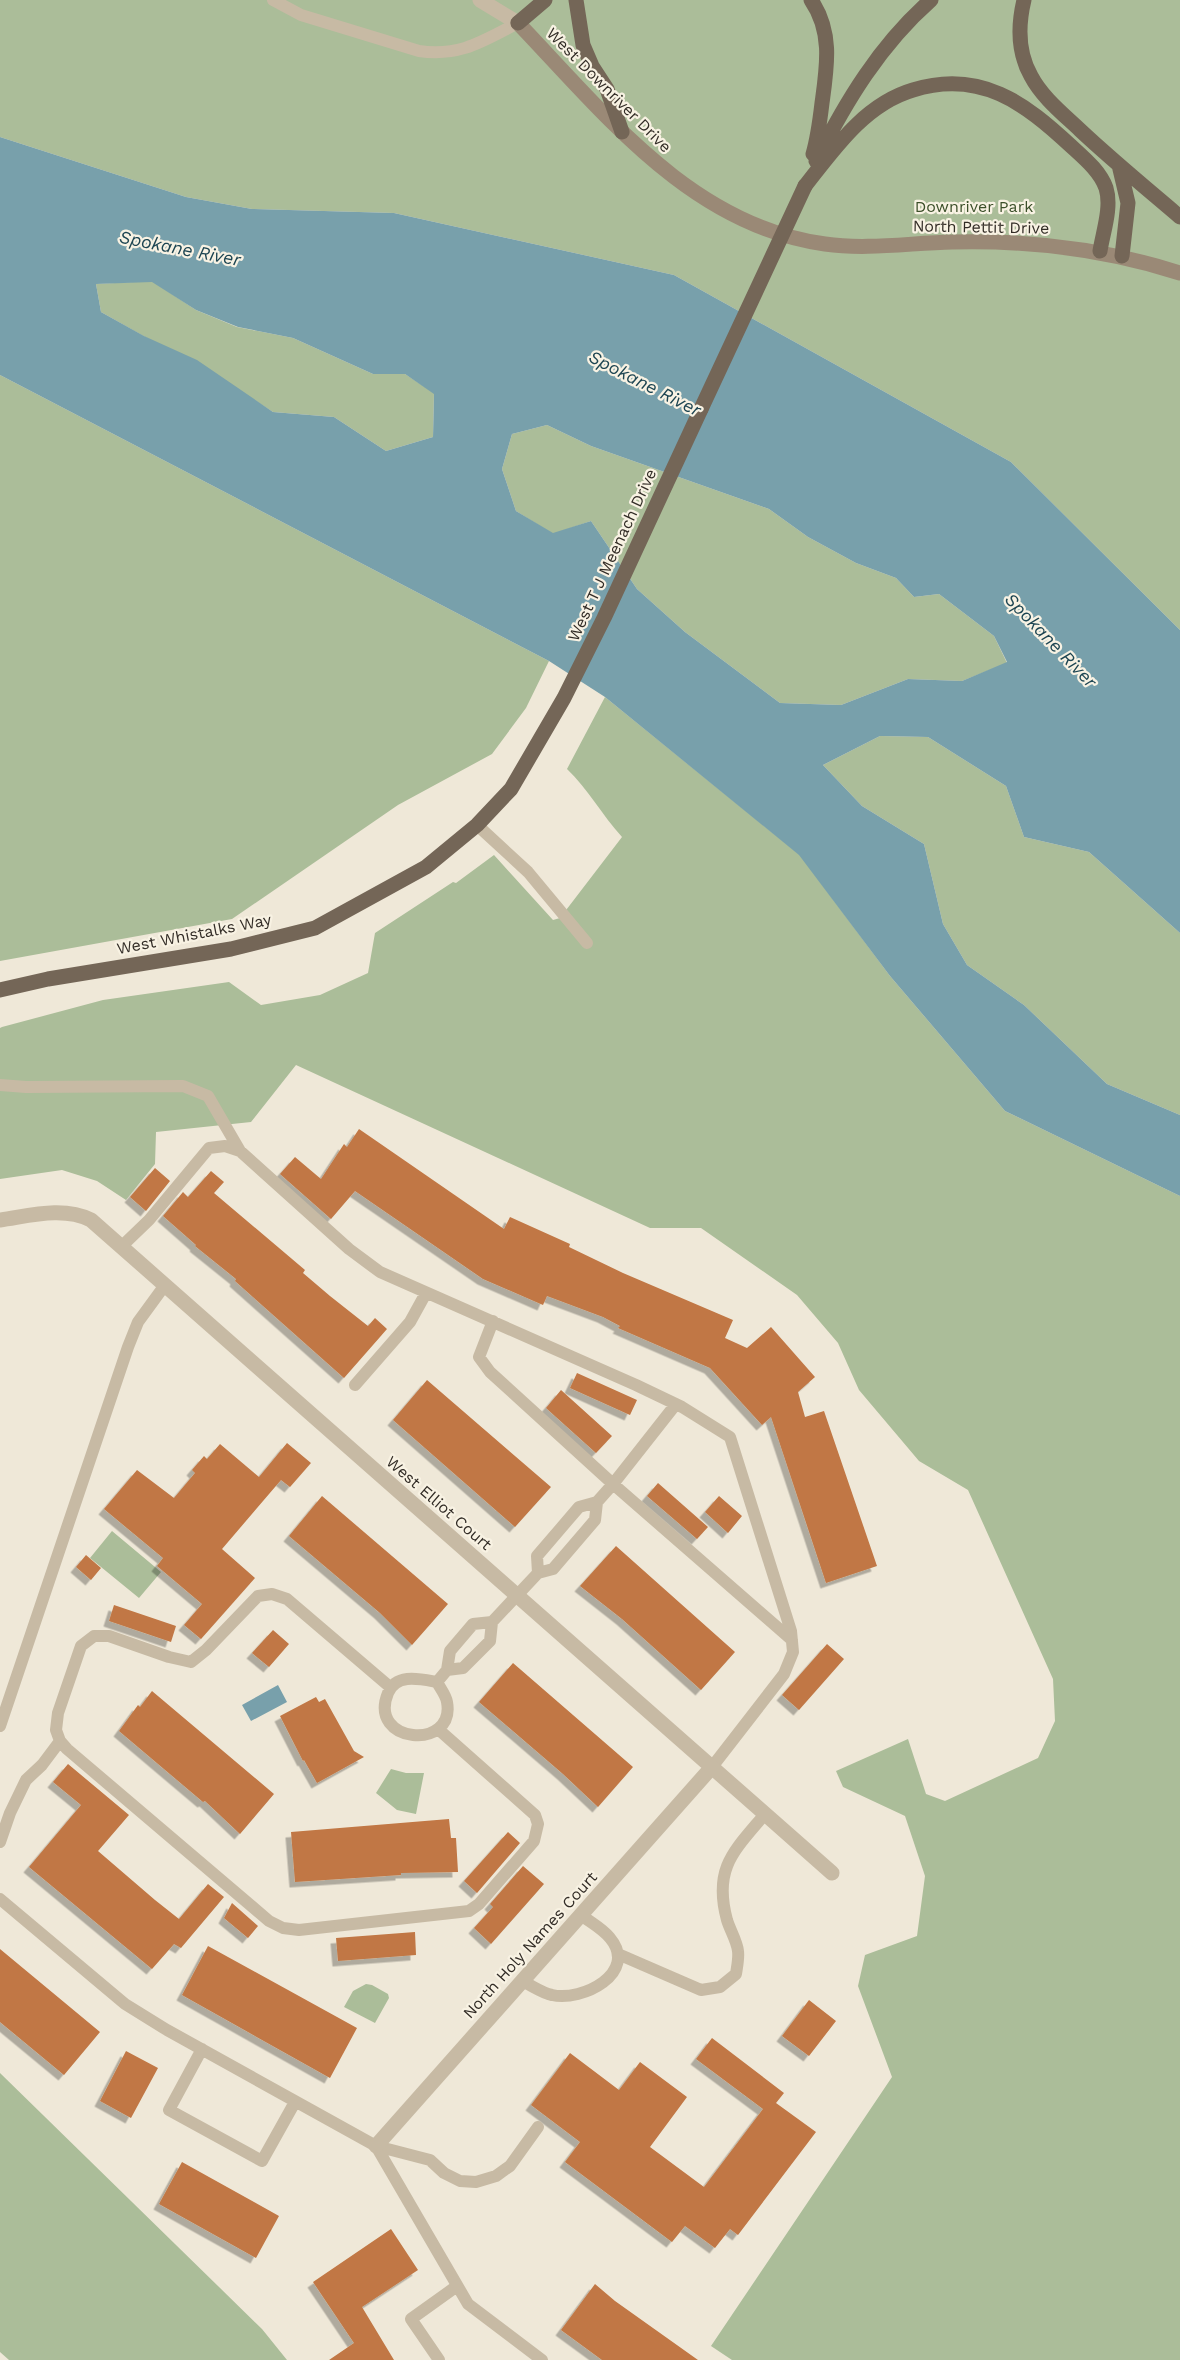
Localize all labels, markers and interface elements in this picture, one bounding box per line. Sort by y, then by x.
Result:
street label: West Downriver Drive [543,24,675,156]
park label: Downriver Park [915,197,1033,216]
street label: North Pettit Drive [913,216,1049,238]
water label: Spokane River [117,226,244,270]
water label: Spokane River [585,346,706,421]
street label: West T J Meenach Drive [564,466,660,644]
water label: Spokane River [1001,588,1102,692]
street label: West Whistalks Way [115,910,274,958]
street label: West Elliot Court [382,1452,496,1554]
street label: North Holy Names Court [459,1868,601,2022]

